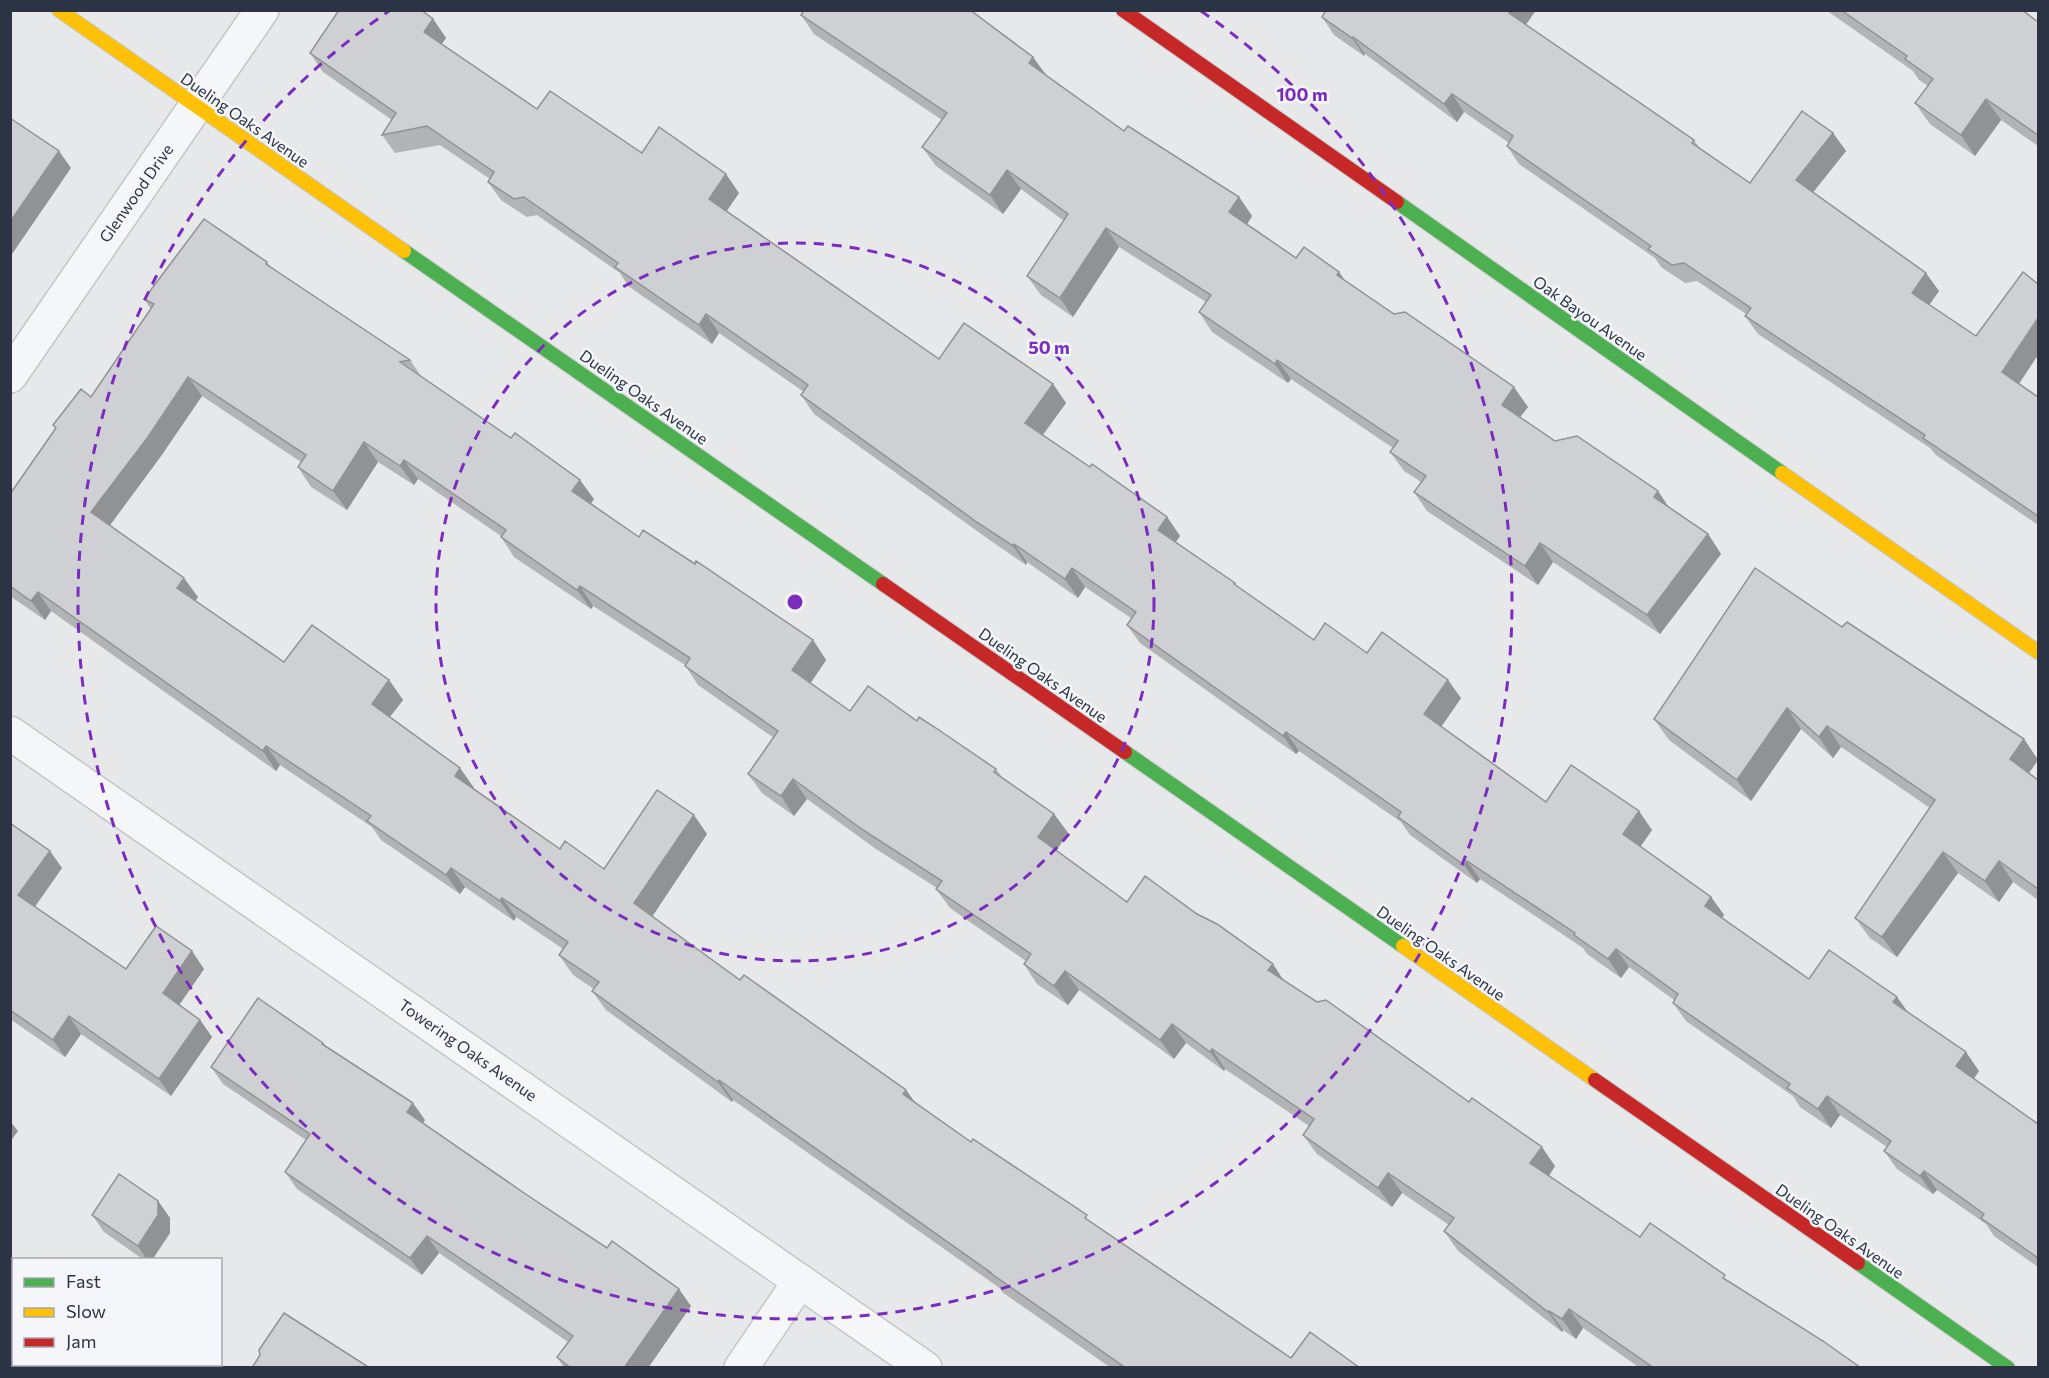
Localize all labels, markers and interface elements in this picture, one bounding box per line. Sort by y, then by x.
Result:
street label: Dueling Oaks Avenue [178,68,313,171]
text: 100 m [1276,83,1328,105]
street label: Glenwood Drive [95,140,177,246]
street label: Oak Bayou Avenue [1530,271,1651,364]
text: 50 m [1028,336,1070,358]
street label: Dueling Oaks Avenue [577,345,712,448]
centre of rings [785,592,805,612]
street label: Dueling Oaks Avenue [976,623,1111,726]
street label: Dueling Oaks Avenue [1374,901,1509,1004]
street label: Towering Oaks Avenue [395,995,541,1105]
street label: Dueling Oaks Avenue [1773,1179,1908,1282]
legend [12,1258,222,1366]
text: Fast [66,1270,101,1292]
text: Slow [66,1300,106,1322]
text: Jam [66,1330,96,1352]

